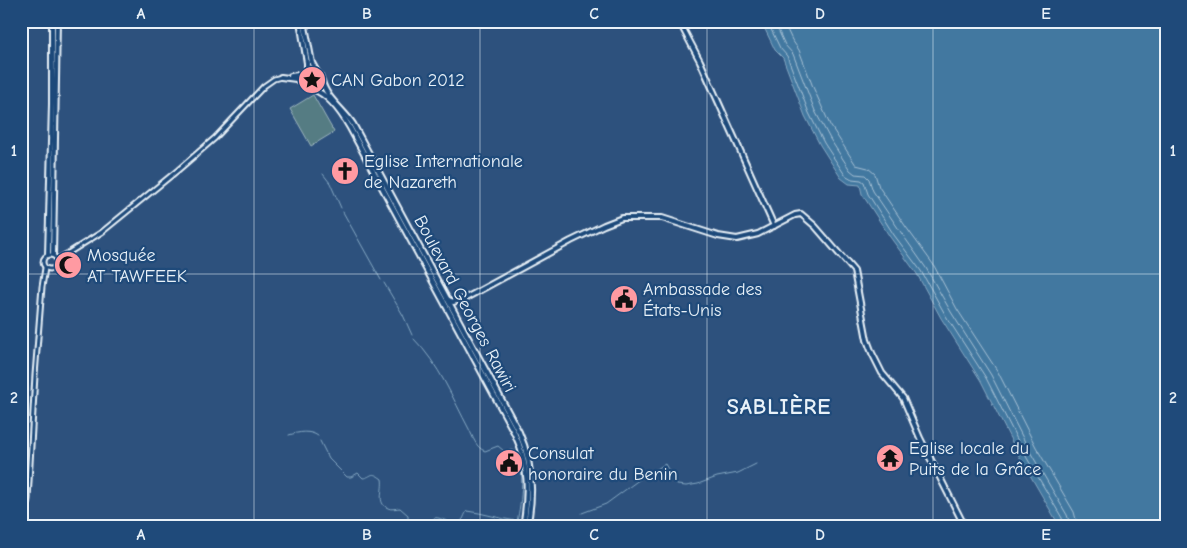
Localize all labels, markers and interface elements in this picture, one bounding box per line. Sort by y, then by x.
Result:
text: A [137,5,146,23]
text: B [362,5,372,23]
text: C [589,5,599,23]
text: D [815,5,825,23]
text: E [1041,5,1051,23]
place icon: CAN Gabon 2012 [297,65,327,95]
place label: CAN Gabon 2012 [331,70,465,91]
text: 1 [11,142,17,160]
text: 1 [1170,142,1176,160]
place label: Eglise Internationale de Nazareth [364,151,523,193]
church icon: Eglise Internationale de Nazareth [330,156,360,186]
street label: Boulevard Georges Rawiri [409,212,521,396]
place label: Mosquée AT TAWFEEK [87,245,187,287]
mosque icon: Mosquée AT TAWFEEK [53,250,83,280]
place label: Ambassade des États-Unis [643,279,762,321]
public building icon: Ambassade des États-Unis [609,284,639,314]
text: 2 [10,389,18,407]
text: 2 [1169,389,1177,407]
district label: SABLIÈRE [727,394,831,420]
place label: Eglise locale du Puits de la Grâce [909,438,1041,480]
place label: Consulat honoraire du Benin [528,443,678,485]
temple icon: Eglise locale du Puits de la Grâce [875,443,905,473]
public building icon: Consulat honoraire du Benin [494,448,524,478]
text: A [137,526,146,544]
text: B [362,526,372,544]
text: C [589,526,599,544]
text: D [815,526,825,544]
text: E [1041,526,1051,544]

